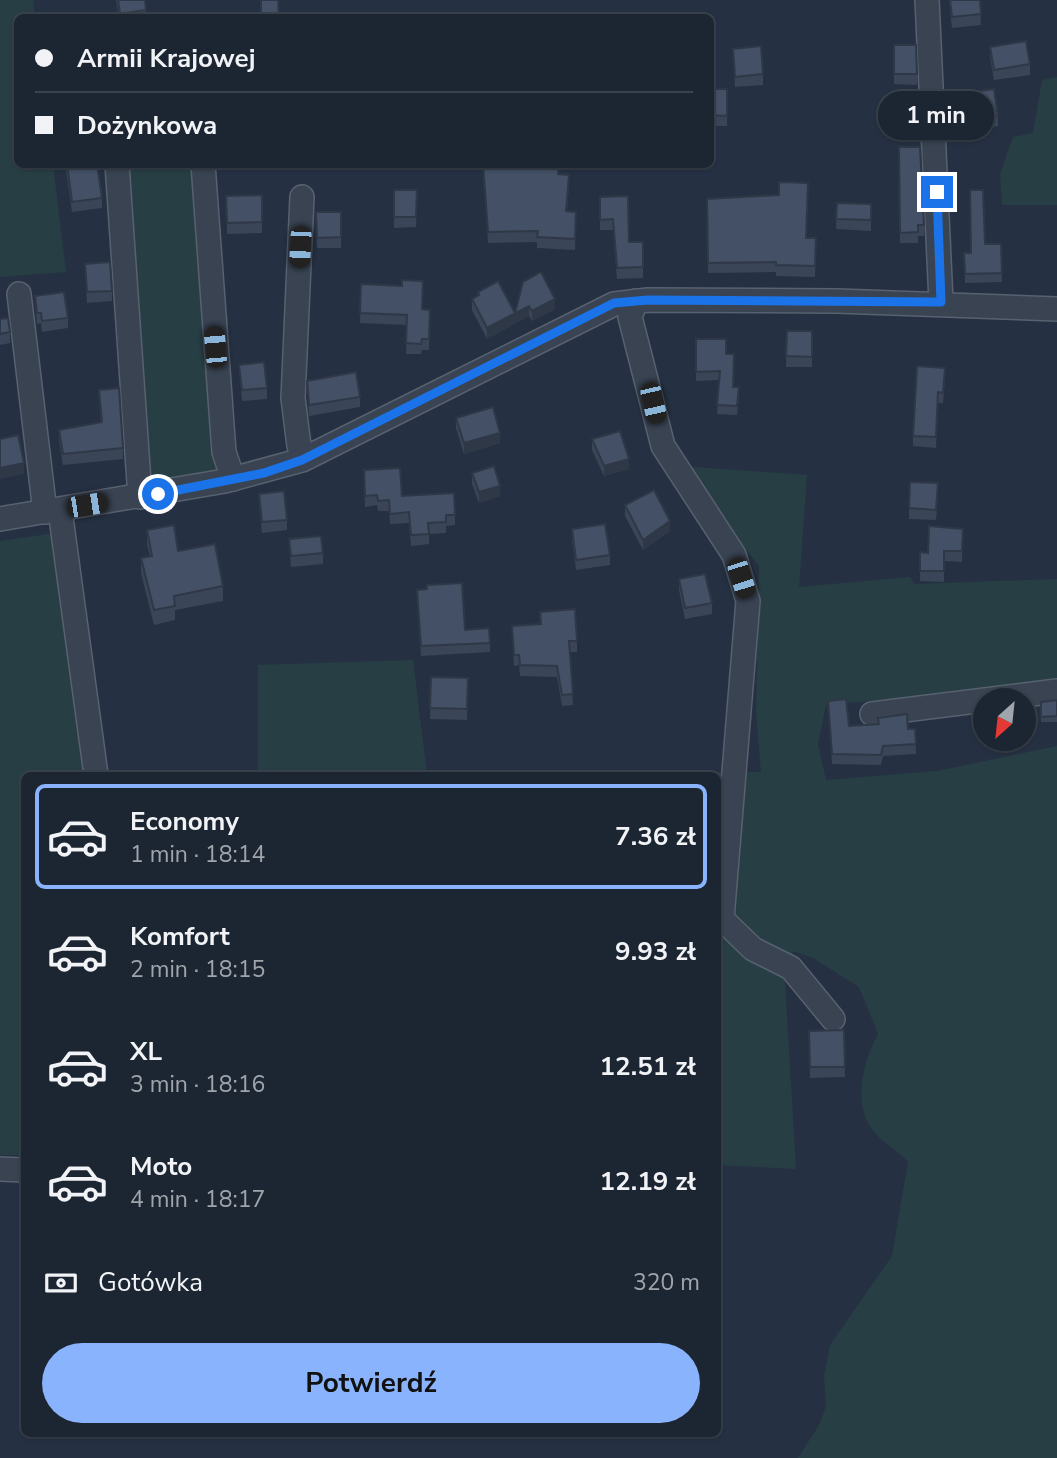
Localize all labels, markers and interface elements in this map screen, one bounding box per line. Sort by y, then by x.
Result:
text: Armii Krajowej [77,41,255,76]
callout: 1 min [879,90,995,140]
text: 1 min [906,100,966,131]
text: Dożynkowa [77,108,217,143]
route end [921,176,953,208]
car [289,225,312,269]
car [203,325,228,369]
car [639,380,668,426]
route start [142,478,174,510]
car [65,491,110,519]
car [725,555,758,601]
north arrow [973,688,1036,751]
map controls [973,688,1036,751]
text: Economy [130,804,239,839]
icon: car [46,805,109,868]
text: 7.36 zł [615,819,696,854]
text: 1 min · 18:14 [130,839,265,870]
text: Komfort [130,919,230,954]
icon: car [46,920,109,983]
text: 9.93 zł [615,934,696,969]
text: 2 min · 18:15 [130,954,265,985]
text: XL [130,1034,162,1069]
icon: car [46,1035,109,1098]
text: 12.51 zł [600,1049,696,1084]
text: 3 min · 18:16 [130,1069,265,1100]
text: Moto [130,1149,192,1184]
icon: car [46,1150,109,1213]
text: 12.19 zł [600,1164,696,1199]
text: 4 min · 18:17 [130,1184,265,1215]
icon: cash [42,1264,80,1302]
text: Gotówka [98,1265,203,1300]
text: 320 m [633,1267,700,1298]
button: Potwierdź [42,1343,700,1423]

